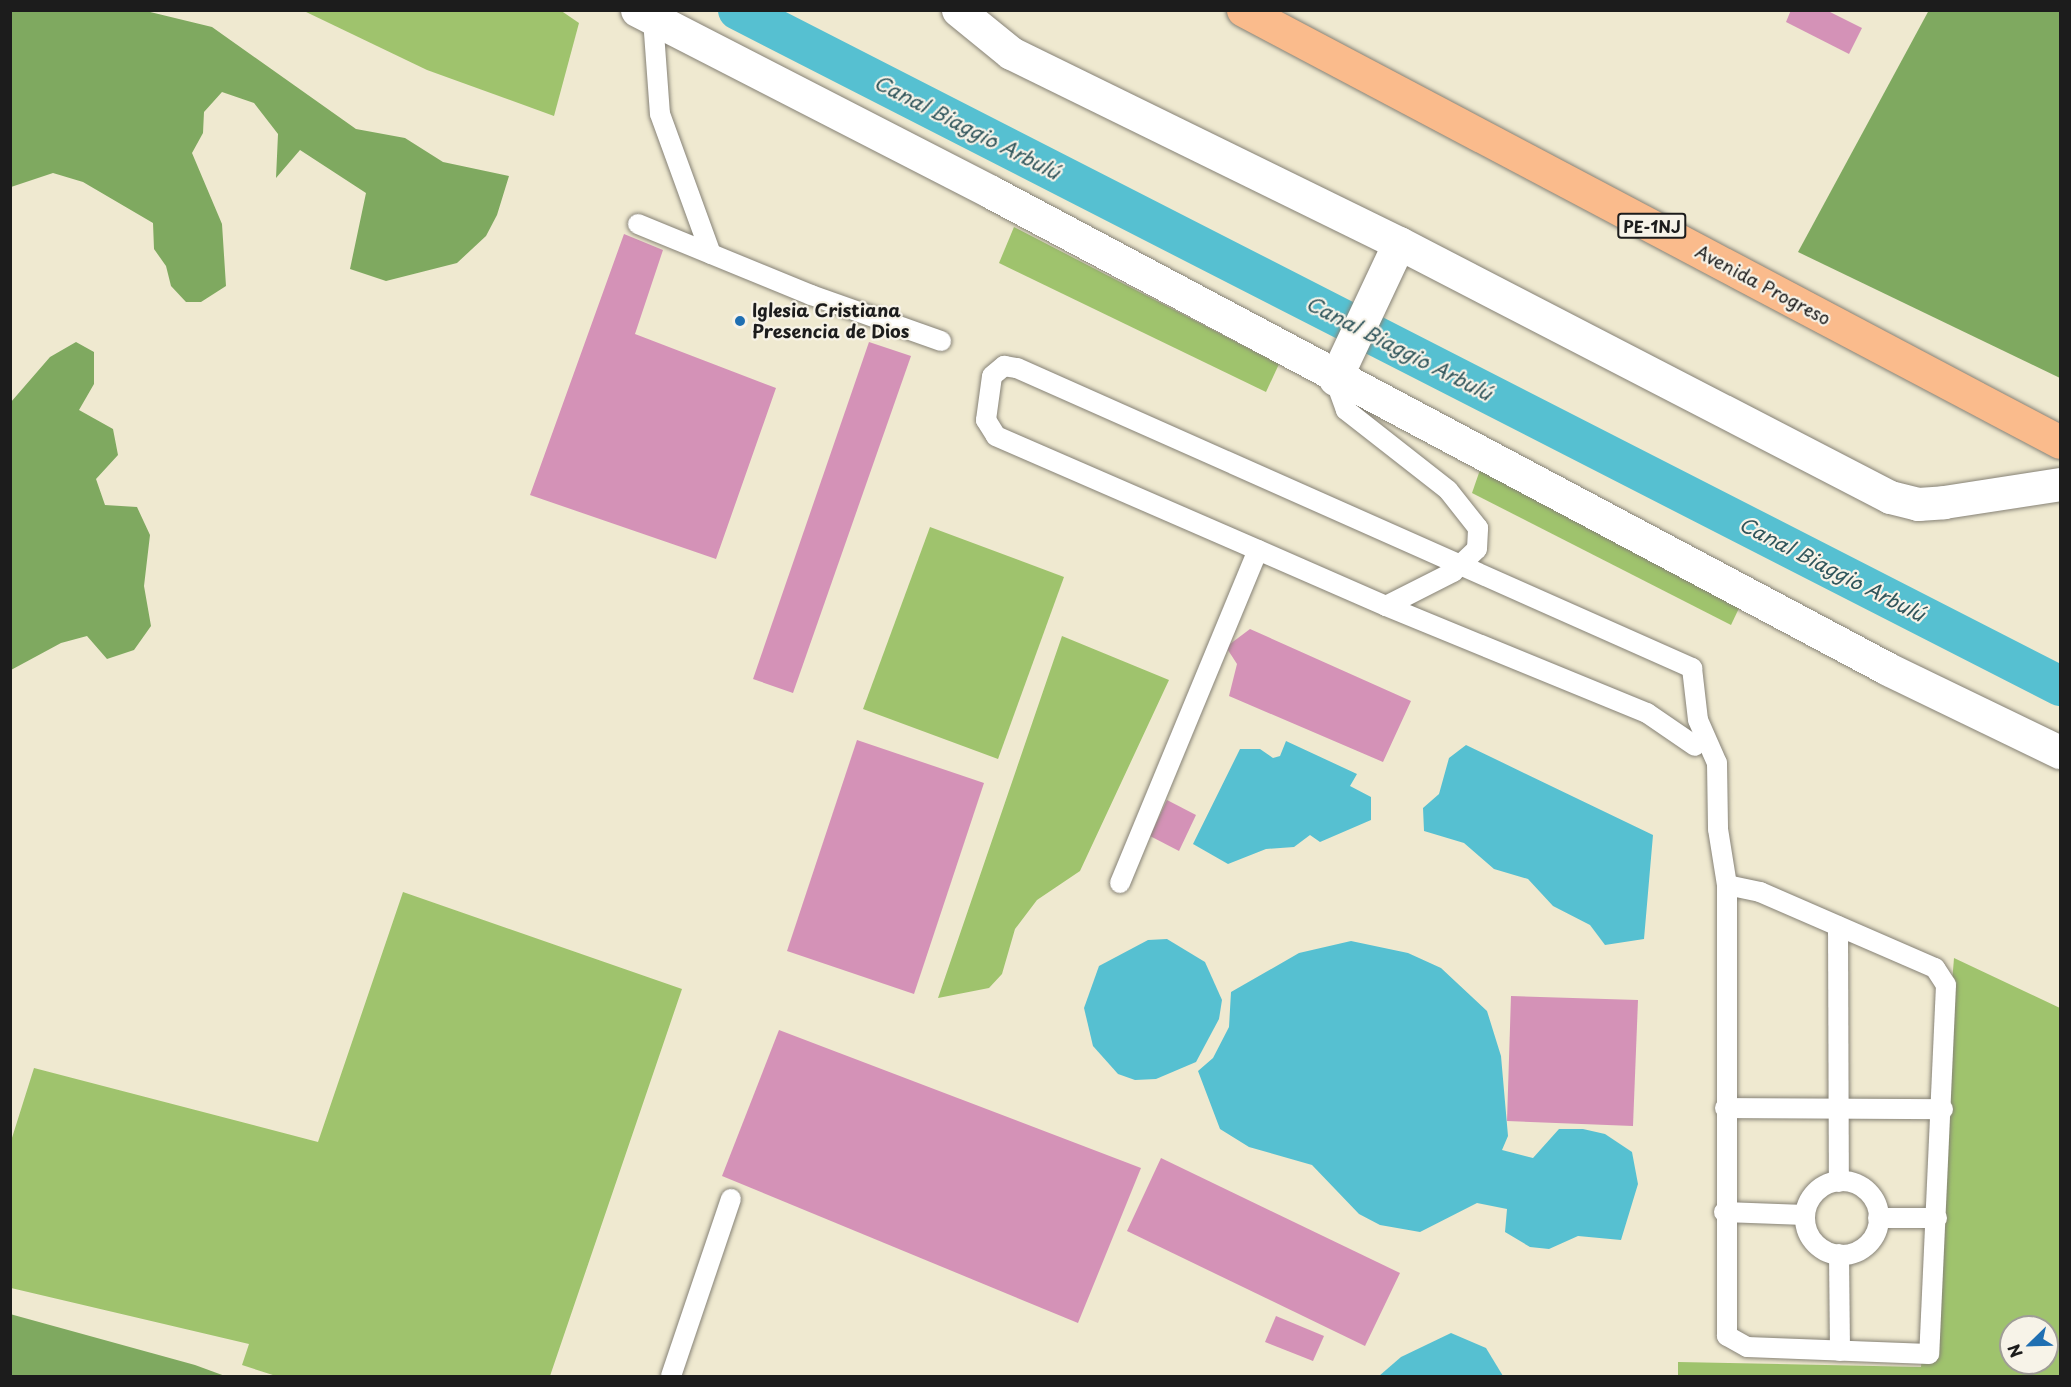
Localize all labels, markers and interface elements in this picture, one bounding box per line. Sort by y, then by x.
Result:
water label: Canal Biaggio Arbulú [870,70,1064,184]
road number: PE-1NJ [1616,213,1688,239]
street label: Avenida Progreso [1692,240,1834,330]
water label: Canal Biaggio Arbulú [1302,291,1496,405]
place label: Iglesia Cristiana Presencia de Dios [752,300,911,342]
marker: Iglesia Cristiana Presencia de Dios [733,314,747,328]
water label: Canal Biaggio Arbulú [1735,512,1929,626]
north arrow [1999,1315,2059,1375]
text: N [2001,1341,2028,1362]

